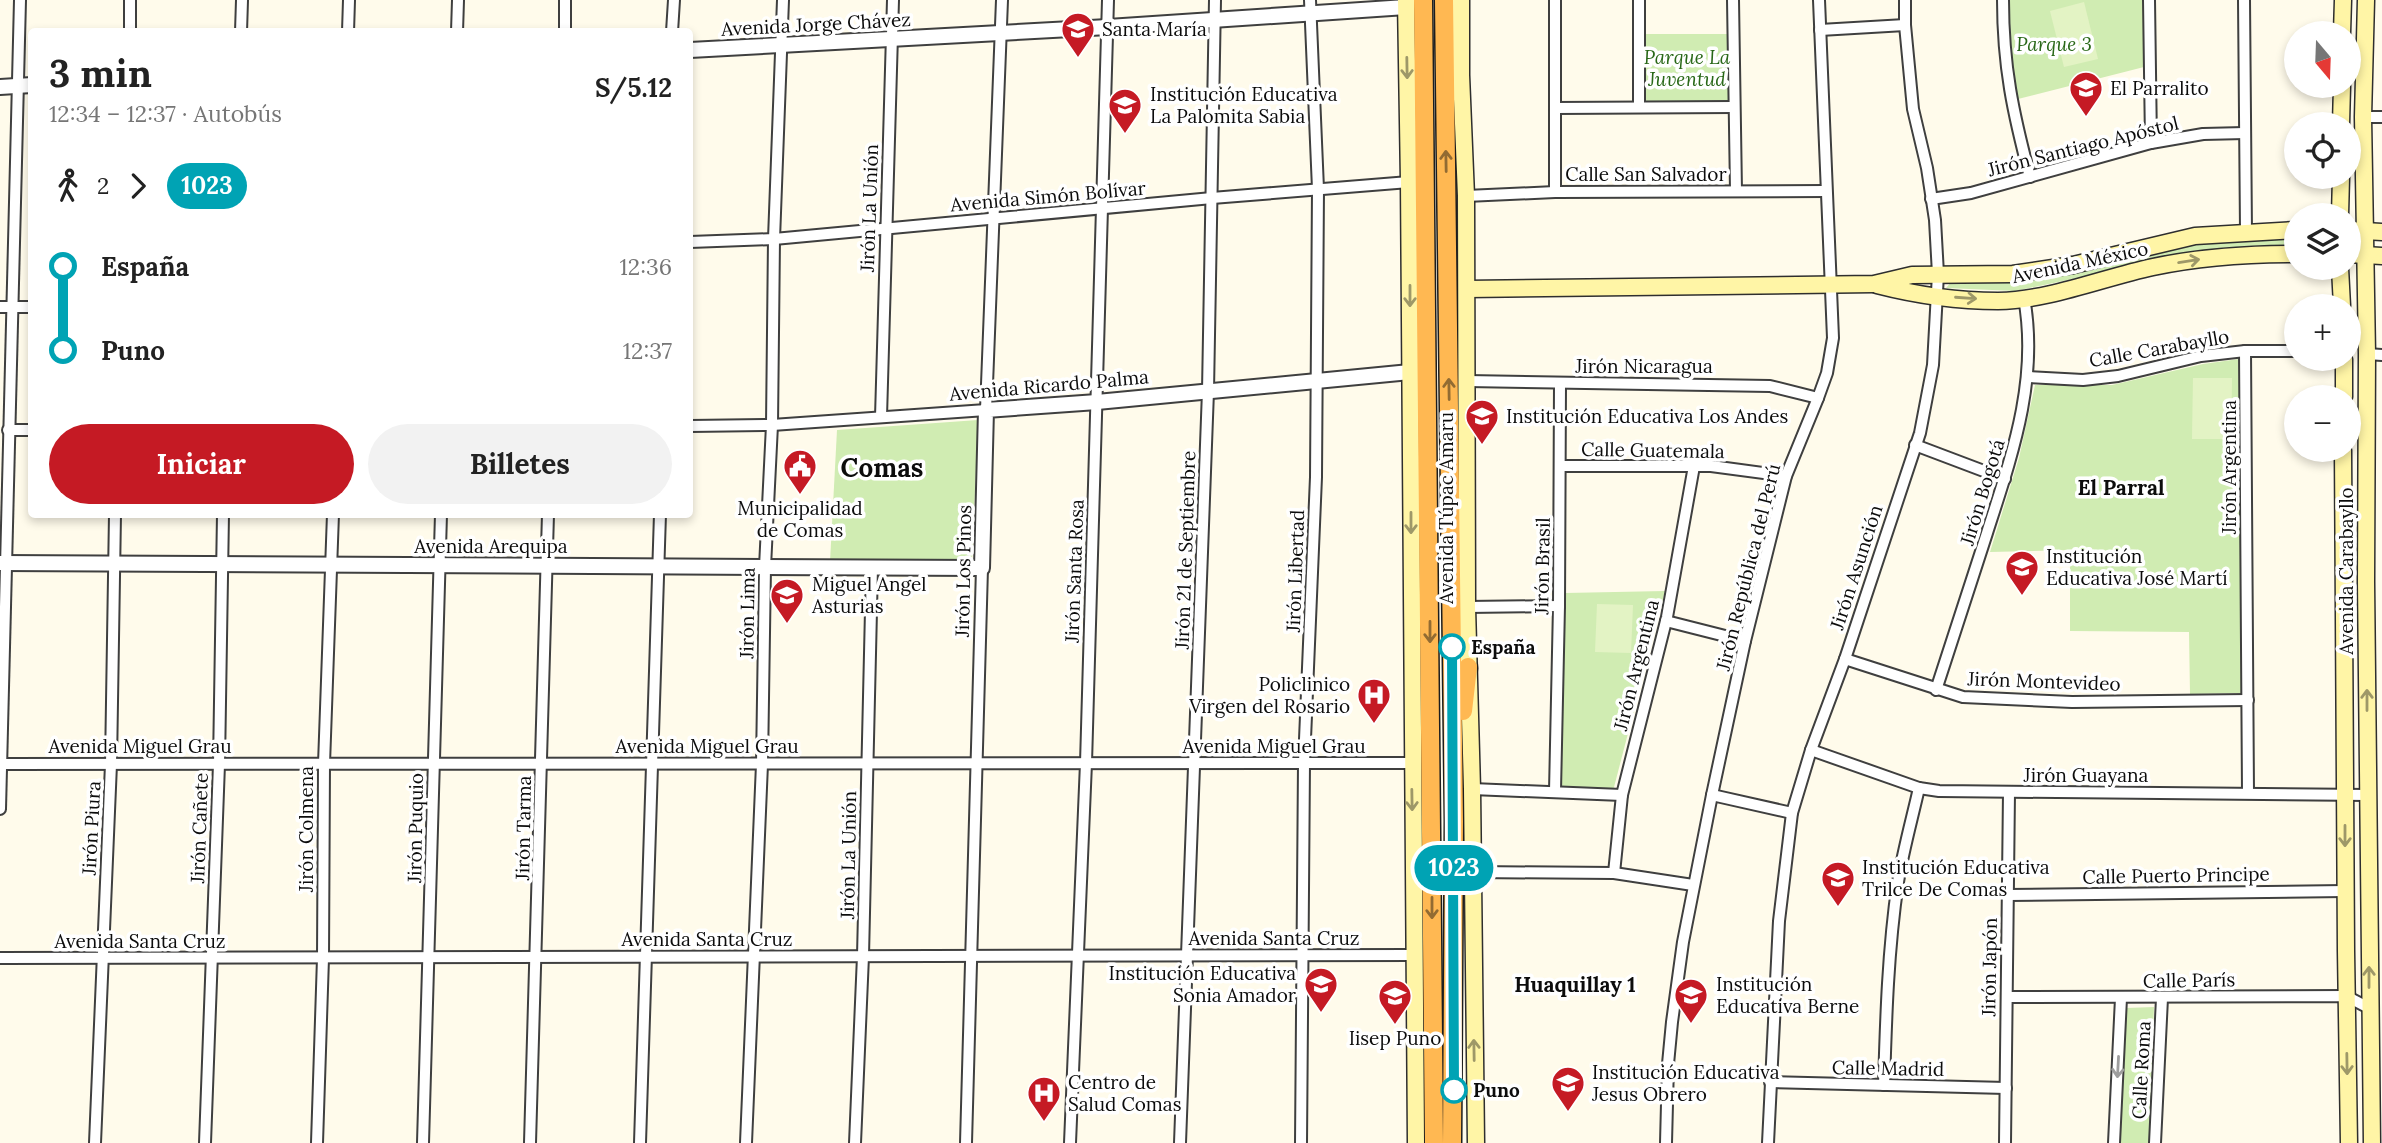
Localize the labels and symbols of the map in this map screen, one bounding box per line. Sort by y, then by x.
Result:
street label: Avenida Jorge Chávez [719,7,912,41]
school or university icon: Santa María [1059,10,1097,59]
place label: Santa María [1102,17,1207,41]
north arrow [2284,21,2361,98]
park label: Parque 3 [2016,32,2092,56]
park label: Parque La Juventud [1644,45,1731,91]
one-way arrow [1400,56,1413,79]
school or university icon: El Parralito [2067,69,2105,118]
place label: El Parralito [2110,76,2209,100]
place label: Institución Educativa La Palomita Sabia [1150,82,1338,128]
school or university icon: Institución Educativa La Palomita Sabia [1106,86,1144,135]
street label: Jirón Santiago Apóstol [1984,111,2181,182]
street label: Jirón La Unión [855,144,883,273]
one-way arrow [1439,150,1453,173]
street label: Calle San Salvador [1565,162,1727,186]
street label: Avenida Simón Bolívar [948,175,1147,217]
street label: Avenida México [2009,236,2150,288]
one-way arrow [2177,254,2200,267]
one-way arrow [1403,284,1417,307]
one-way arrow [1954,292,1977,305]
street label: Calle Carabayllo [2087,324,2231,372]
street label: Jirón Nicaragua [1574,354,1713,378]
street label: Avenida Ricardo Palma [947,364,1150,406]
one-way arrow [1442,378,1456,401]
school or university icon: Institución Educativa Los Andes [1463,397,1501,446]
street label: Jirón Argentina [2217,400,2241,535]
place label: Institución Educativa Los Andes [1506,404,1788,428]
street label: Avenida Túpac Amaru [1434,412,1458,605]
street label: Jirón Bogotá [1954,436,2010,549]
street label: Calle Guatemala [1581,437,1725,463]
public building icon: Municipalidad de Comas [781,447,819,496]
street label: Jirón 21 de Septiembre [1170,450,1200,651]
district label: Comas [841,451,923,484]
street label: Jirón República del Perú [1710,461,1785,674]
district label: El Parral [2077,474,2165,501]
street label: Avenida Carabayllo [2334,487,2358,656]
place label: Municipalidad de Comas [737,496,863,542]
street label: Jirón Santa Rosa [1059,499,1089,644]
street label: Jirón Asunción [1824,502,1887,633]
street label: Jirón Los Pinos [950,504,976,638]
street label: Jirón Libertad [1281,509,1309,634]
one-way arrow [1404,511,1418,534]
street label: Jirón Brasil [1529,517,1555,616]
street label: Avenida Arequipa [413,534,568,558]
place label: Institución Educativa José Martí [2046,544,2228,590]
school or university icon: Institución Educativa José Martí [2003,548,2041,597]
street label: Jirón Lima [734,567,760,660]
place label: Miguel Angel Asturias [811,572,926,618]
school or university icon: Miguel Angel Asturias [768,576,806,625]
street label: Jirón Argentina [1608,597,1664,734]
one-way arrow [1423,620,1437,643]
marker: España [1439,634,1465,660]
place label: España [1471,635,1535,659]
street label: Jirón Montevideo [1966,666,2121,696]
place label: Policlinico Virgen del Rosario [1188,672,1350,718]
hospital icon: Policlinico Virgen del Rosario [1355,676,1393,725]
one-way arrow [2360,689,2374,712]
street label: Avenida Miguel Grau [47,734,232,758]
street label: Avenida Miguel Grau [614,734,799,758]
street label: Avenida Miguel Grau [1181,734,1366,758]
street label: Jirón Guayana [2023,763,2149,787]
street label: Jirón Colmena [294,766,318,893]
street label: Jirón Cañete [185,772,213,885]
street label: Jirón Puquio [402,773,428,884]
street label: Jirón Tarma [510,775,536,882]
street label: Jirón Piura [76,780,105,877]
one-way arrow [1405,788,1419,811]
street label: Jirón La Unión [835,791,861,920]
one-way arrow [2338,825,2352,848]
line badge: 1023 [1405,845,1503,891]
place label: Institución Educativa Trilce De Comas [1862,855,2050,901]
school or university icon: Institución Educativa Trilce De Comas [1819,859,1857,908]
street label: Calle Puerto Principe [2082,861,2270,889]
one-way arrow [1425,896,1439,919]
street label: Jirón Japón [1976,917,2002,1018]
street label: Avenida Santa Cruz [1187,926,1360,950]
street label: Avenida Santa Cruz [620,927,793,951]
street label: Avenida Santa Cruz [53,929,226,953]
place label: Institución Educativa Sonia Amador [1109,961,1297,1007]
school or university icon: Institución Educativa Sonia Amador [1302,965,1340,1014]
one-way arrow [2362,966,2376,989]
street label: Calle París [2143,967,2236,993]
district label: Huaquillay 1 [1514,971,1636,998]
place label: Institución Educativa Berne [1716,972,1859,1018]
school or university icon: Institución Educativa Berne [1672,976,1710,1025]
school or university icon: Iisep Puno [1376,977,1414,1026]
street label: Calle Roma [2126,1020,2156,1120]
place label: Iisep Puno [1349,1026,1441,1050]
one-way arrow [1467,1039,1481,1062]
one-way arrow [2341,1052,2354,1075]
street label: Calle Madrid [1832,1055,1944,1081]
one-way arrow [2111,1055,2124,1078]
place label: Institución Educativa Jesus Obrero [1591,1060,1780,1106]
school or university icon: Institución Educativa Jesus Obrero [1549,1064,1587,1113]
place label: Centro de Salud Comas [1068,1070,1182,1116]
hospital icon: Centro de Salud Comas [1025,1074,1063,1123]
marker: Puno [1441,1077,1467,1103]
place label: Puno [1473,1078,1520,1102]

